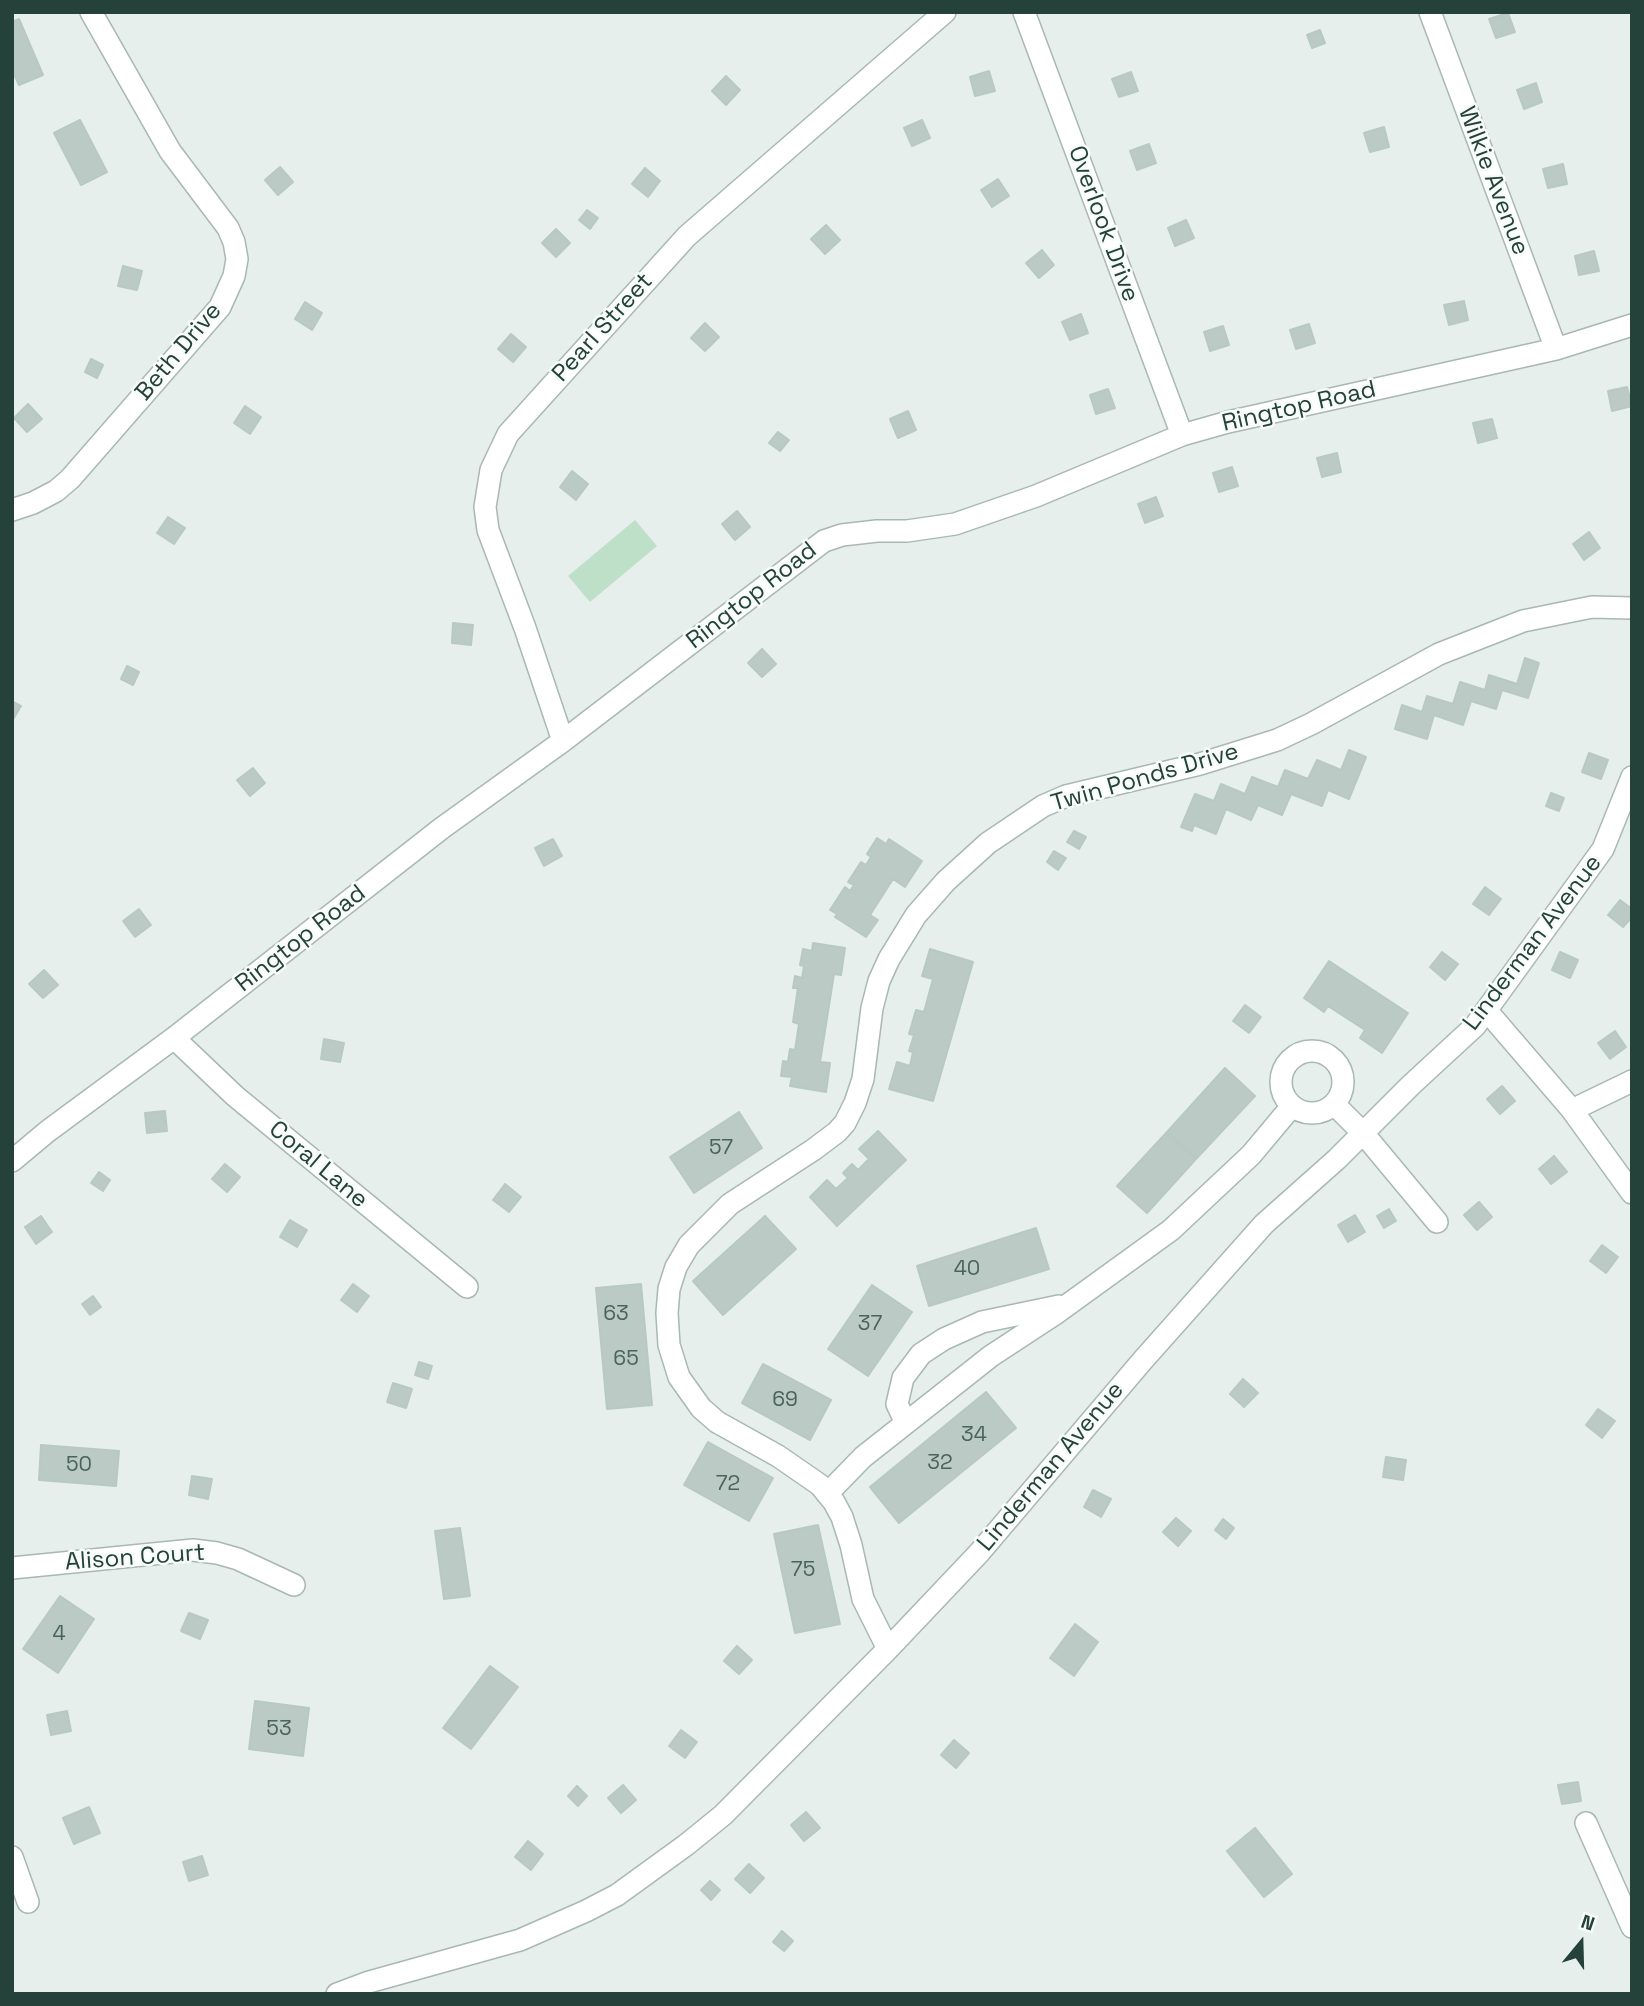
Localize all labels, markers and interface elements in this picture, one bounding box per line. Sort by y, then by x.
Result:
street label: Wilkie Avenue [1451,103,1535,259]
street label: Overlook Drive [1061,142,1145,306]
street label: Pearl Street [547,268,659,388]
street label: Beth Drive [130,297,228,407]
street label: Ringtop Road [1219,375,1379,439]
street label: Ringtop Road [681,536,823,656]
street label: Twin Ponds Drive [1048,737,1242,819]
street label: Linderman Avenue [1458,849,1608,1037]
street label: Ringtop Road [230,879,372,999]
street label: Coral Lane [263,1115,373,1215]
house number: 57 [709,1135,733,1161]
house number: 40 [954,1256,980,1282]
house number: 63 [603,1301,629,1327]
house number: 37 [858,1311,882,1337]
house number: 65 [613,1346,639,1372]
street label: Linderman Avenue [972,1376,1130,1558]
house number: 69 [772,1387,798,1413]
house number: 34 [961,1422,987,1448]
house number: 32 [927,1450,953,1476]
house number: 50 [66,1452,92,1478]
house number: 72 [716,1471,740,1497]
street label: Alison Court [64,1539,206,1577]
house number: 75 [791,1557,815,1583]
house number: 4 [52,1621,66,1647]
house number: 53 [266,1716,292,1742]
north arrow [1546,1908,1616,1978]
text: N [1578,1909,1598,1937]

